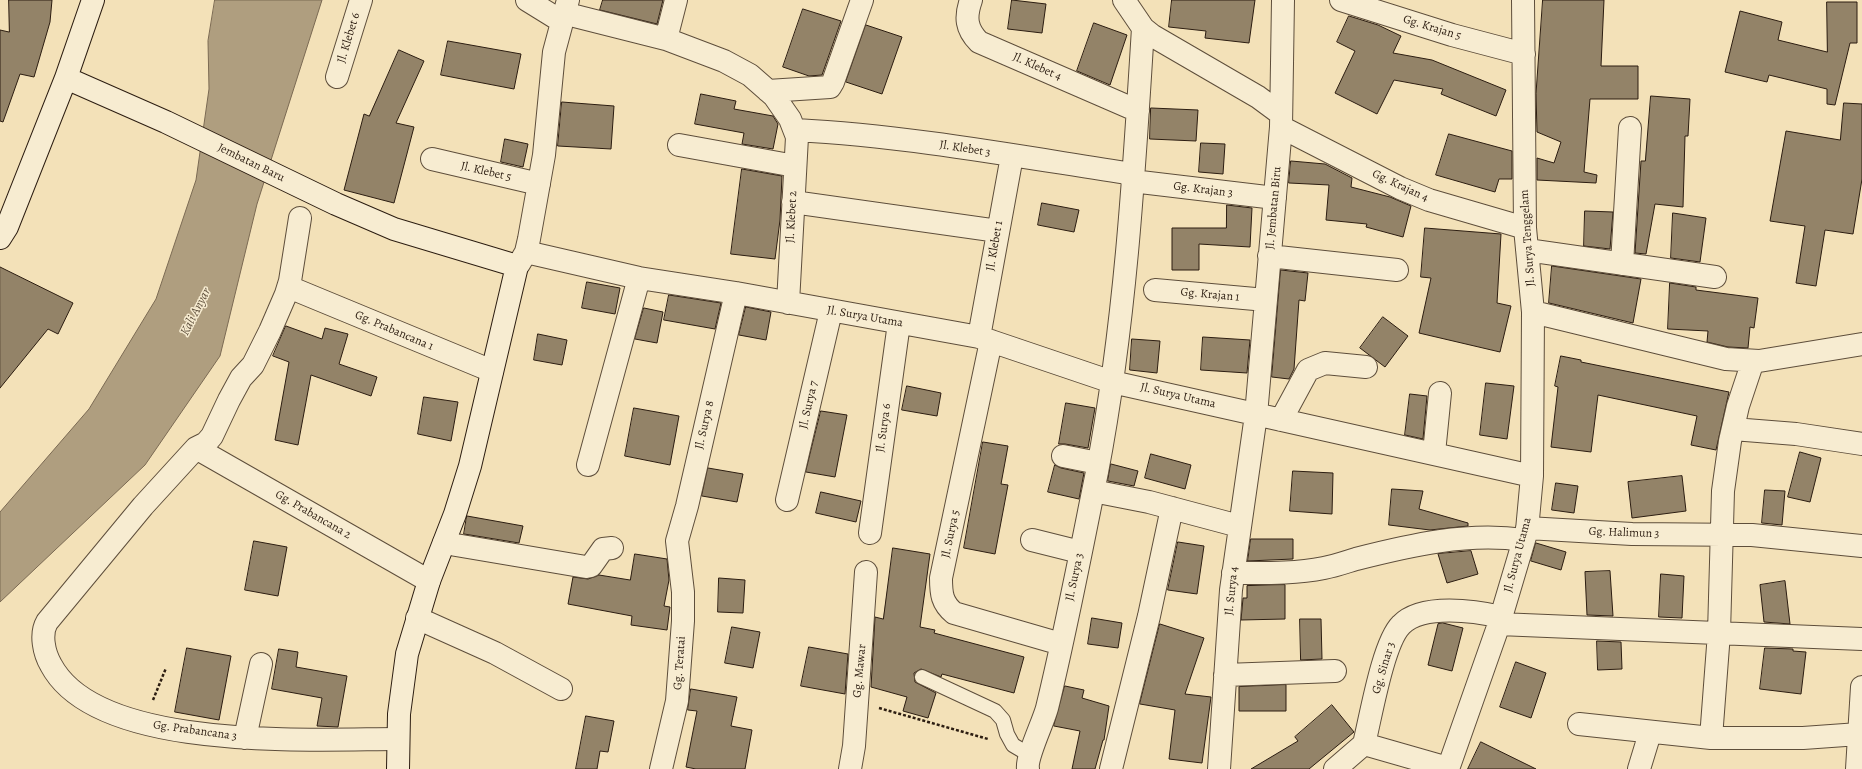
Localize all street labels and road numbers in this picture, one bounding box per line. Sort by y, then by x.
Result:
street label: Jl. Klebet 6 [335,11,363,65]
street label: Gg. Krajan 5 [1401,12,1463,44]
street label: Jl. Klebet 4 [1010,50,1064,84]
street label: Jl. Klebet 3 [938,138,992,160]
street label: Jembatan Baru [215,141,287,185]
street label: Jl. Klebet 5 [459,159,513,185]
street label: Jl. Jembatan Biru [1263,166,1285,250]
street label: Gg. Krajan 4 [1370,167,1430,205]
street label: Gg. Krajan 3 [1172,179,1234,201]
street label: Jl. Surya Tenggelam [1517,189,1539,287]
street label: Jl. Klebet 2 [783,191,801,243]
street label: Jl. Klebet 1 [984,220,1006,272]
street label: Gg. Krajan 1 [1180,285,1240,305]
street label: Jl. Surya Utama [826,303,904,331]
street label: Gg. Prabancana 1 [353,308,435,354]
street label: Jl. Surya 7 [797,380,821,430]
street label: Jl. Surya Utama [1139,380,1217,412]
street label: Jl. Surya 8 [692,399,718,451]
street label: Jl. Surya 6 [873,403,895,453]
street label: Gg. Prabancana 2 [272,487,354,543]
street label: Jl. Surya 5 [939,509,963,559]
street label: Jl. Surya Utama [1501,516,1535,594]
street label: Gg. Halimun 3 [1588,525,1660,541]
street label: Jl. Surya 3 [1063,552,1087,602]
street label: Jl. Surya 4 [1222,566,1242,616]
street label: Gg. Teratai [671,636,689,690]
street label: Gg. Sinar 3 [1369,640,1399,696]
street label: Gg. Mawar [850,644,870,698]
street label: Gg. Prabancana 3 [152,718,238,744]

